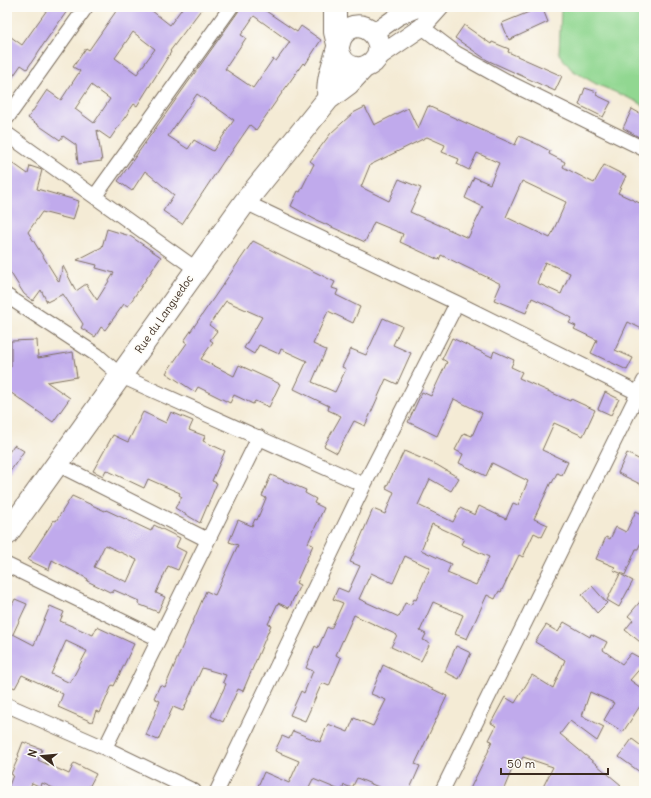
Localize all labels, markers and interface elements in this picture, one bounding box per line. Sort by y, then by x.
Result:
street label: Rue du Languedoc [132,272,197,356]
north arrow [22,736,62,776]
text: N [25,748,40,759]
scale bar [501,750,608,776]
text: 50 m [507,756,536,771]

